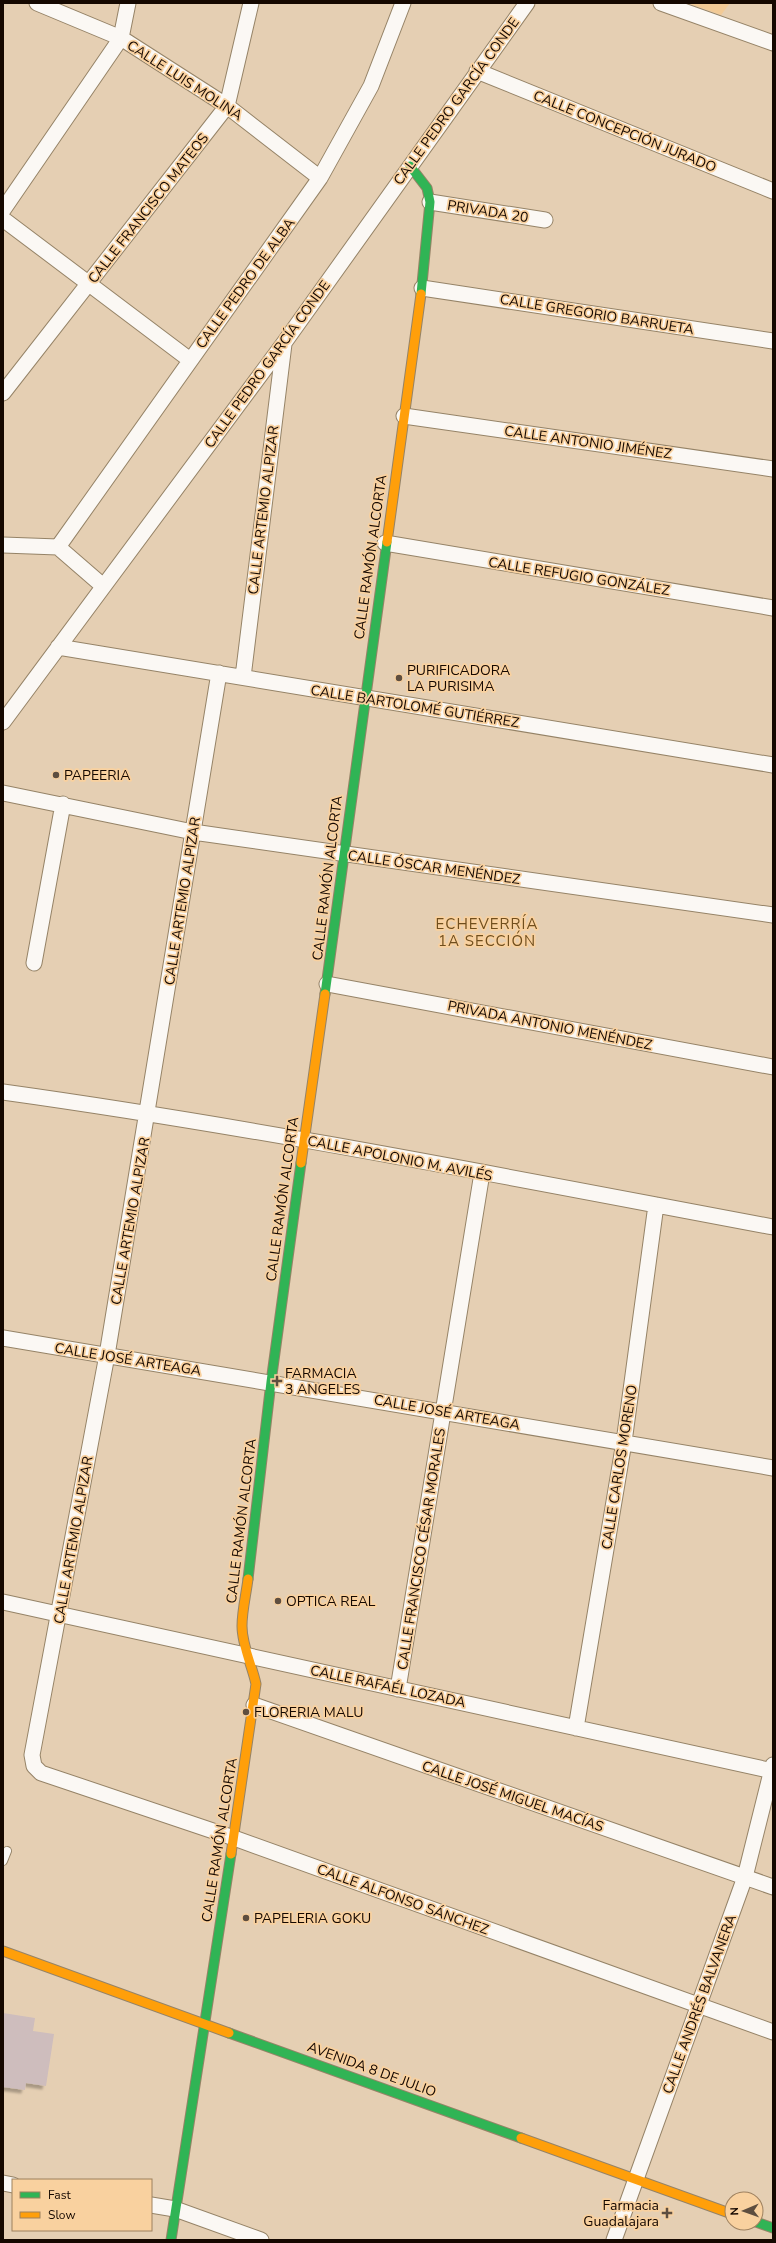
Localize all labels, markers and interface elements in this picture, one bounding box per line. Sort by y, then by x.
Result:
street label: CALLE PEDRO GARCÍA CONDE [389,14,524,189]
street label: CALLE LUIS MOLINA [123,36,246,125]
street label: CALLE CONCEPCIÓN JURADO [530,86,719,177]
street label: CALLE FRANCISCO MATEOS [84,129,213,287]
street label: PRIVADA 20 [446,196,530,227]
street label: CALLE PEDRO DE ALBA [192,214,299,352]
street label: CALLE PEDRO GARCÍA CONDE [200,277,335,452]
street label: CALLE GREGORIO BARRUETA [499,290,695,339]
street label: CALLE ANTONIO JIMÉNEZ [503,421,673,464]
street label: CALLE ARTEMIO ALPIZAR [244,425,283,596]
street label: CALLE RAMÓN ALCORTA [350,473,391,641]
street label: CALLE REFUGIO GONZÁLEZ [487,553,671,600]
place label: PURIFICADORA LA PURISIMA [407,661,510,696]
marker: PURIFICADORA LA PURISIMA [394,673,404,683]
street label: CALLE BARTOLOMÉ GUTIÉRREZ [309,681,521,732]
place label: PAPEERIA [64,766,130,785]
marker: PAPEERIA [51,770,61,780]
street label: CALLE RAMÓN ALCORTA [308,794,347,962]
street label: CALLE ARTEMIO ALPIZAR [160,816,205,987]
street label: CALLE ÓSCAR MENÉNDEZ [347,846,521,889]
district label: ECHEVERRÍA 1A SECCIÓN [436,914,538,951]
street label: PRIVADA ANTONIO MENÉNDEZ [446,996,654,1055]
street label: CALLE RAMÓN ALCORTA [262,1115,303,1283]
street label: CALLE APOLONIO M. AVILÉS [306,1131,494,1186]
street label: CALLE ARTEMIO ALPIZAR [106,1136,155,1306]
street label: CALLE JOSÉ ARTEAGA [53,1339,203,1380]
place label: FARMACIA 3 ANGELES [285,1364,361,1399]
marker: FARMACIA 3 ANGELES [272,1376,282,1386]
street label: CALLE CARLOS MORENO [597,1383,642,1551]
street label: CALLE JOSÉ ARTEAGA [372,1390,521,1435]
street label: CALLE FRANCISCO CÉSAR MORALES [393,1427,450,1671]
street label: CALLE RAMÓN ALCORTA [222,1437,261,1605]
street label: CALLE ARTEMIO ALPIZAR [49,1455,98,1625]
place label: OPTICA REAL [286,1592,376,1611]
marker: OPTICA REAL [273,1596,283,1606]
street label: CALLE RAFAÉL LOZADA [308,1661,467,1712]
place label: FLORERIA MALU [254,1703,363,1722]
marker: FLORERIA MALU [241,1707,251,1717]
street label: CALLE RAMÓN ALCORTA [197,1756,242,1924]
street label: CALLE JOSÉ MIGUEL MACÍAS [419,1756,607,1837]
street label: CALLE ALFONSO SÁNCHEZ [314,1860,491,1939]
place label: PAPELERIA GOKU [254,1909,371,1928]
street label: CALLE ANDRÉS BALVANERA [658,1912,741,2097]
marker: PAPELERIA GOKU [241,1913,251,1923]
street label: AVENIDA 8 DE JULIO [305,2037,439,2102]
legend [12,2179,152,2231]
text: Fast [48,2187,71,2203]
north arrow [724,2191,764,2231]
place label: Farmacia Guadalajara [583,2196,659,2231]
text: Slow [48,2207,76,2223]
text: N [727,2207,742,2216]
marker: Farmacia Guadalajara [662,2208,672,2218]

